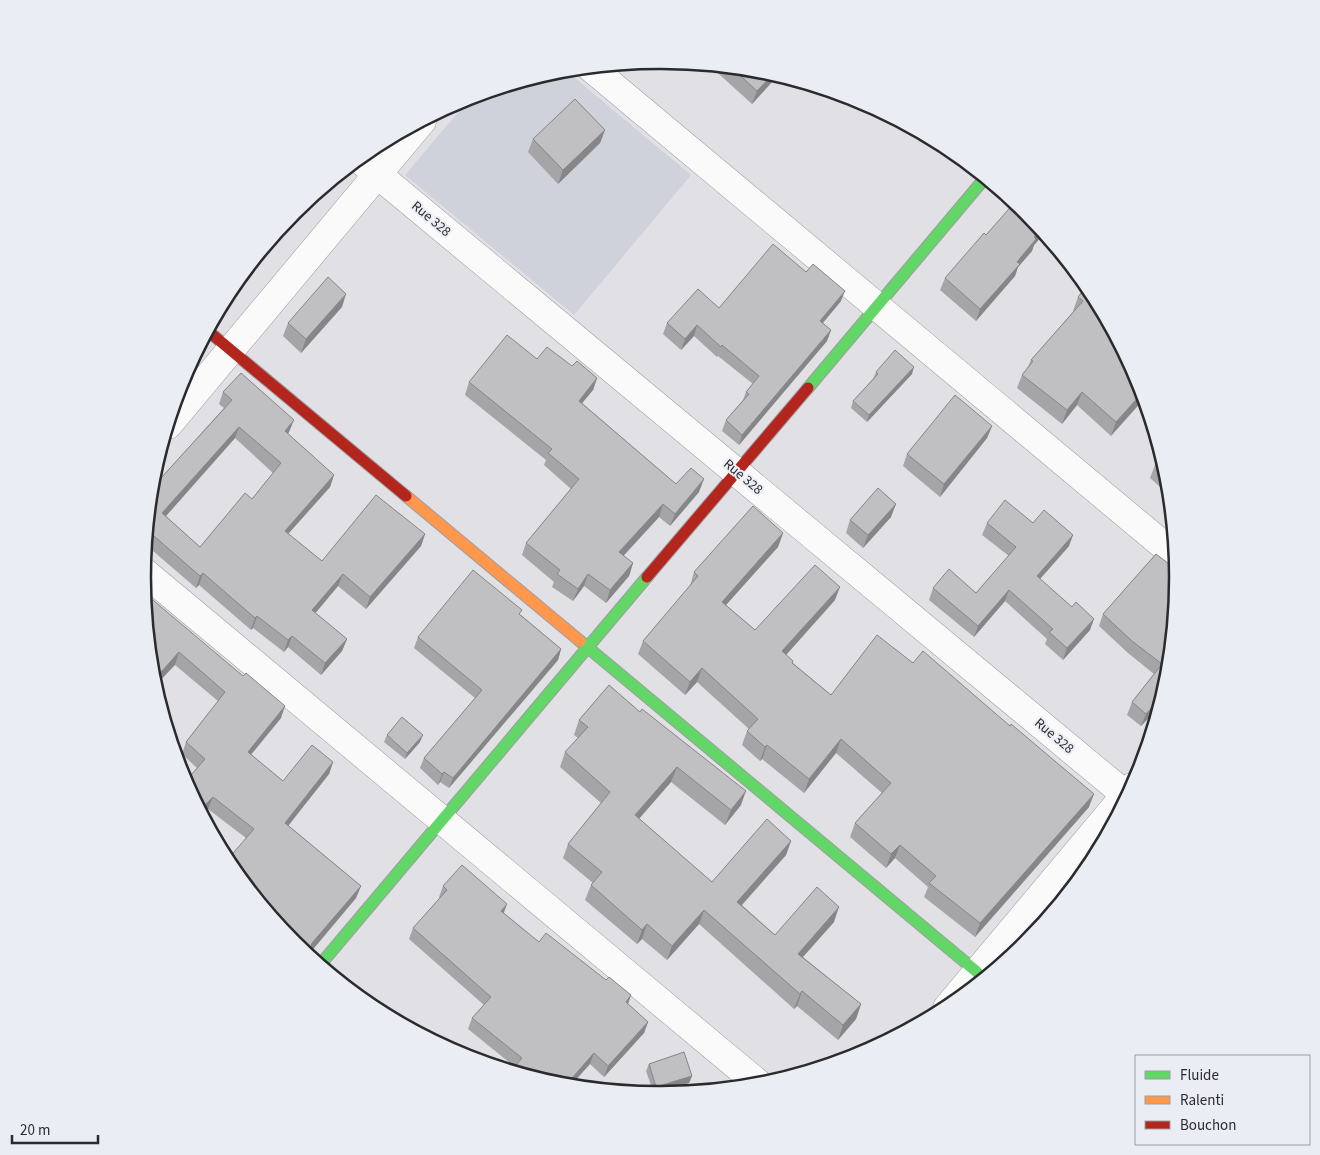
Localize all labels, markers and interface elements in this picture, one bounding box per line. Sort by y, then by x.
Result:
street label: Rue 328 [407,196,455,242]
street label: Rue 328 [719,454,767,500]
street label: Rue 328 [1030,713,1078,759]
legend [1135,1055,1310,1145]
text: Fluide [1180,1065,1219,1086]
text: Ralenti [1180,1090,1224,1111]
scale bar [12,1112,99,1144]
text: Bouchon [1180,1115,1236,1136]
text: 20 m [20,1120,50,1141]

